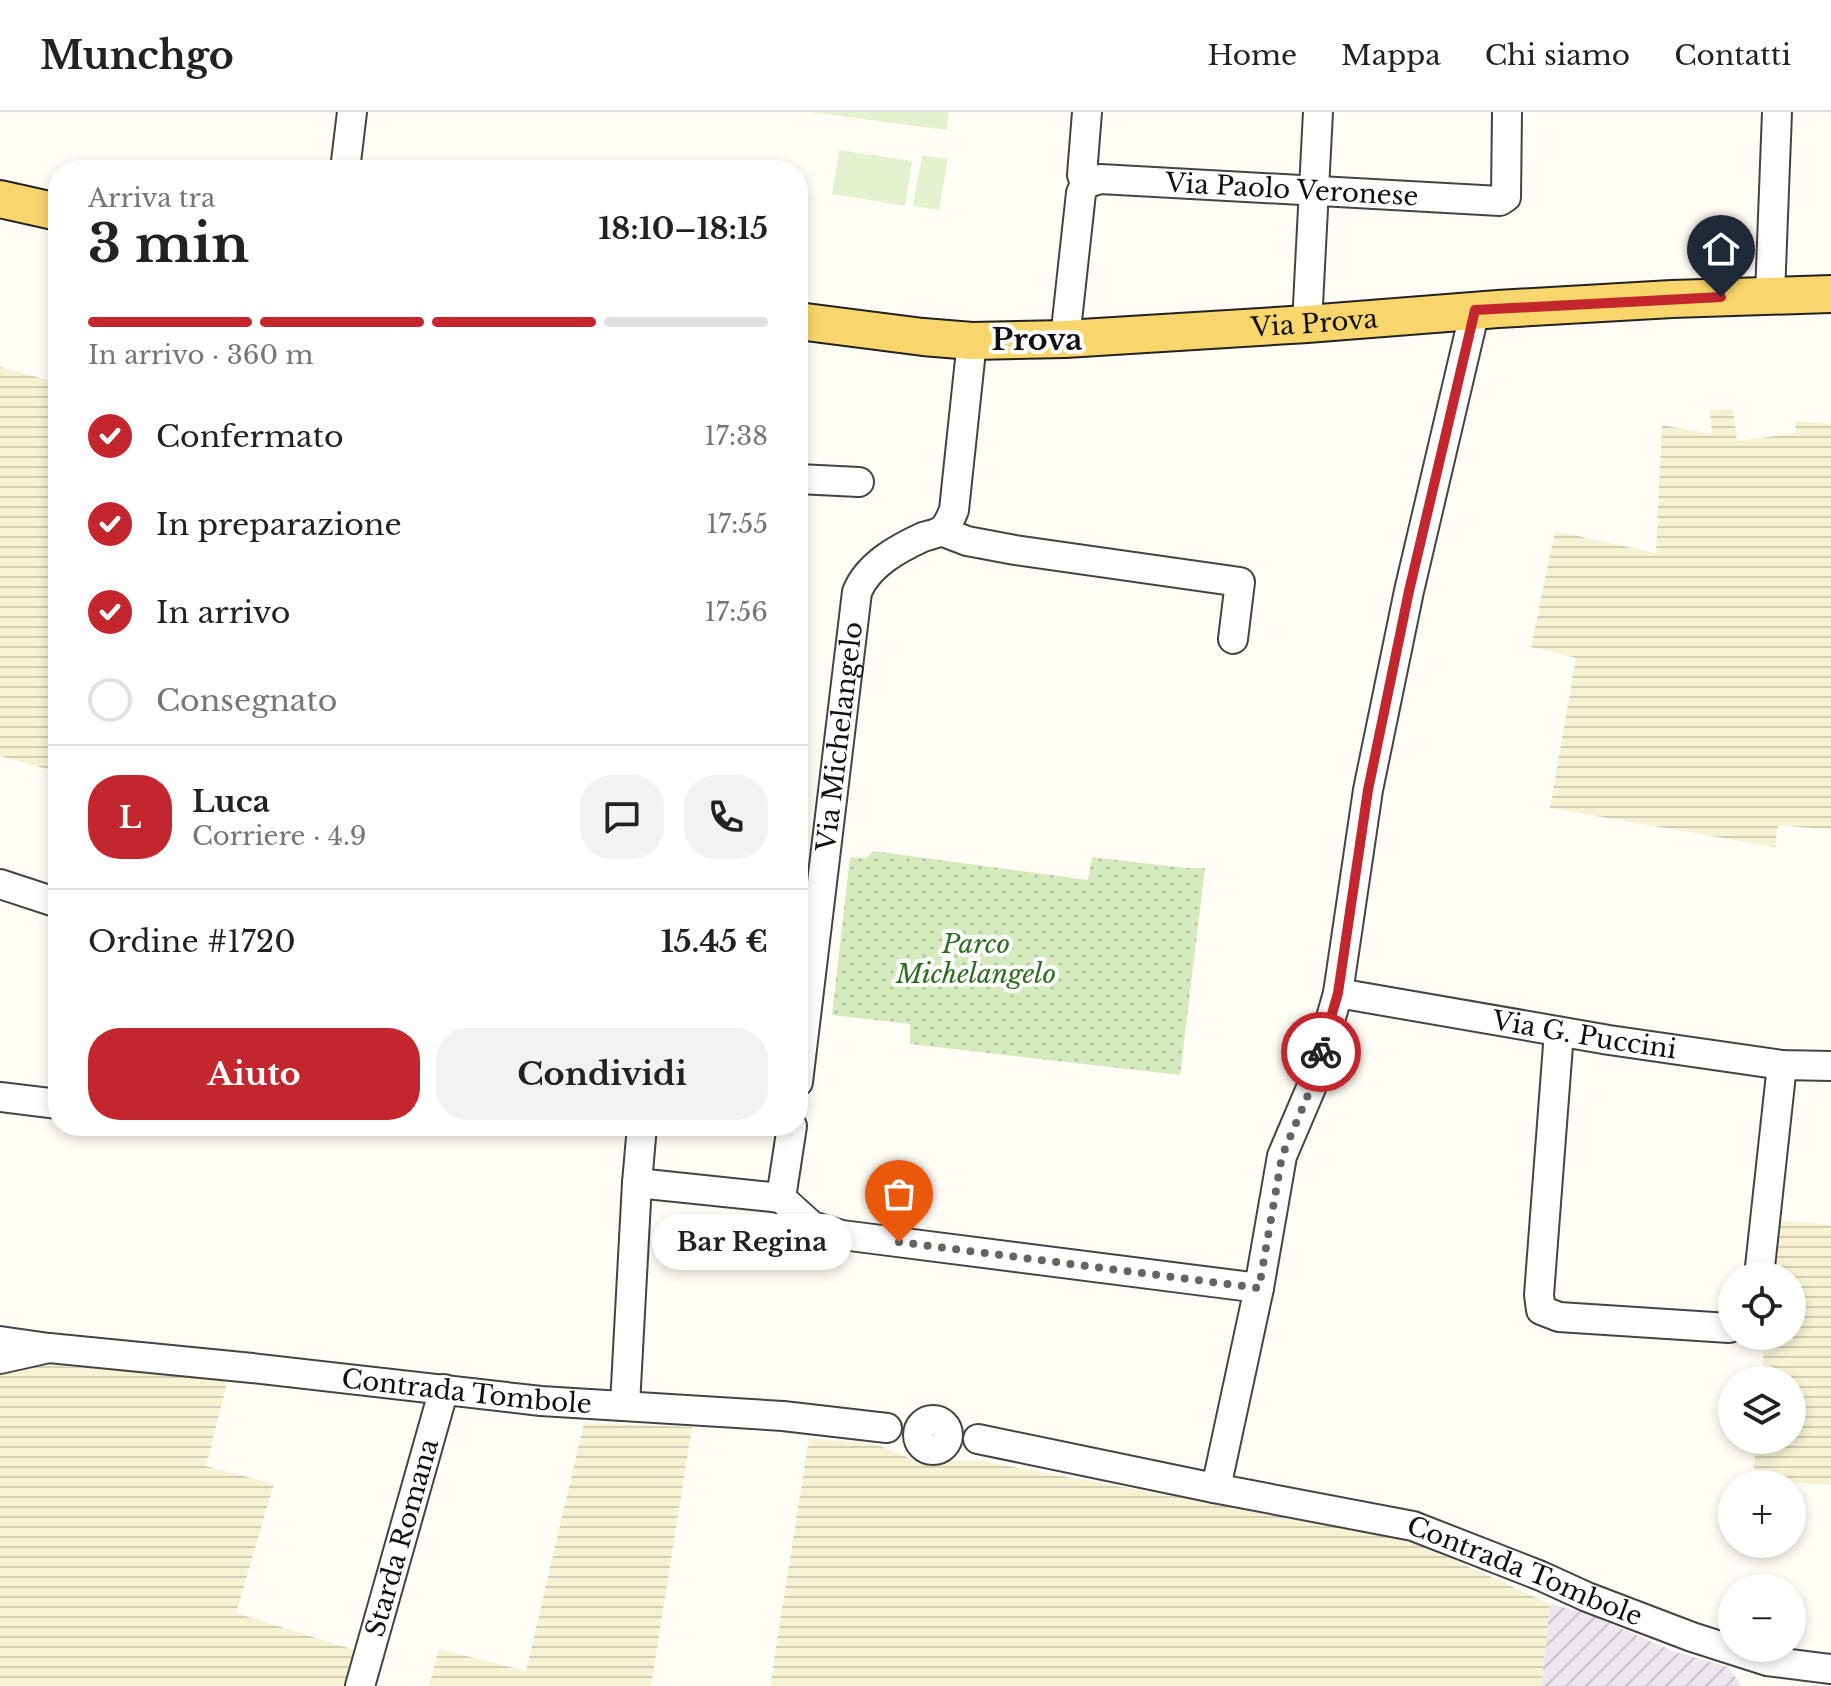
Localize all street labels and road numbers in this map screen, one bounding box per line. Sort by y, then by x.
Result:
street label: Via Paolo Veronese [1164,167,1419,212]
street label: Via Prova [1249,302,1380,344]
street label: Via Michelangelo [810,620,869,854]
street label: Via G. Puccini [1489,1004,1679,1066]
street label: Contrada Tombole [340,1362,593,1420]
street label: Starda Romana [359,1435,445,1640]
street label: Contrada Tombole [1402,1509,1647,1633]

